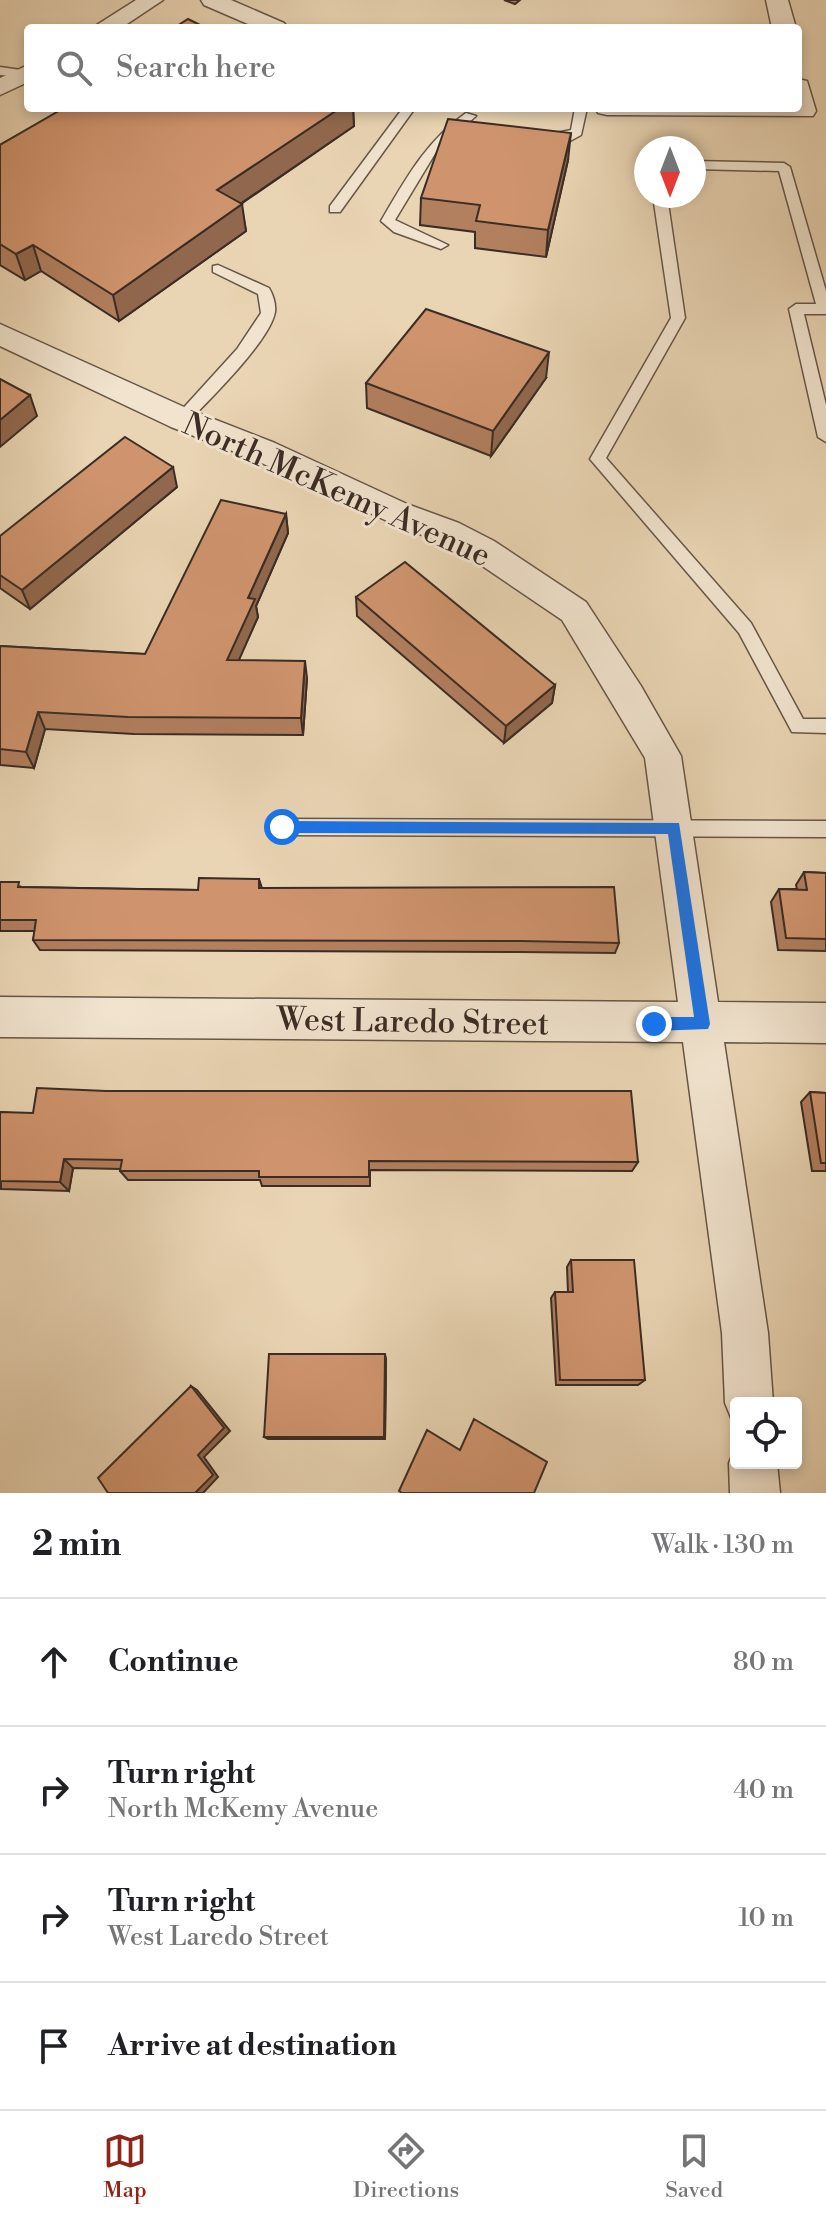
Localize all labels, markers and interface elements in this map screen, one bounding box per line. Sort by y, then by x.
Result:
search box [24,24,802,112]
icon: search [52,46,96,90]
text: Search here [116,49,276,87]
north arrow [634,136,706,208]
street label: North McKemy Avenue [176,404,497,576]
route start [264,809,300,845]
street label: West Laredo Street [276,1000,549,1044]
route end [636,1006,672,1042]
map controls [730,1397,802,1469]
button: locate [730,1397,802,1469]
text: 2 min [32,1524,121,1566]
text: Walk · 130 m [652,1529,794,1561]
icon: ahead [32,1640,76,1684]
text: Continue [108,1643,239,1681]
text: 80 m [733,1646,794,1678]
text: Turn right [108,1755,255,1793]
icon: right [32,1768,76,1812]
text: 40 m [733,1774,794,1806]
text: North McKemy Avenue [108,1793,378,1825]
text: Turn right [108,1883,255,1921]
icon: right [32,1896,76,1940]
text: 10 m [738,1902,794,1934]
text: West Laredo Street [108,1921,329,1953]
icon: arrive [32,2024,76,2068]
text: Arrive at destination [108,2027,397,2065]
tab: Map [103,2129,147,2204]
tab: Directions [353,2129,459,2204]
tab: Saved [665,2129,723,2204]

